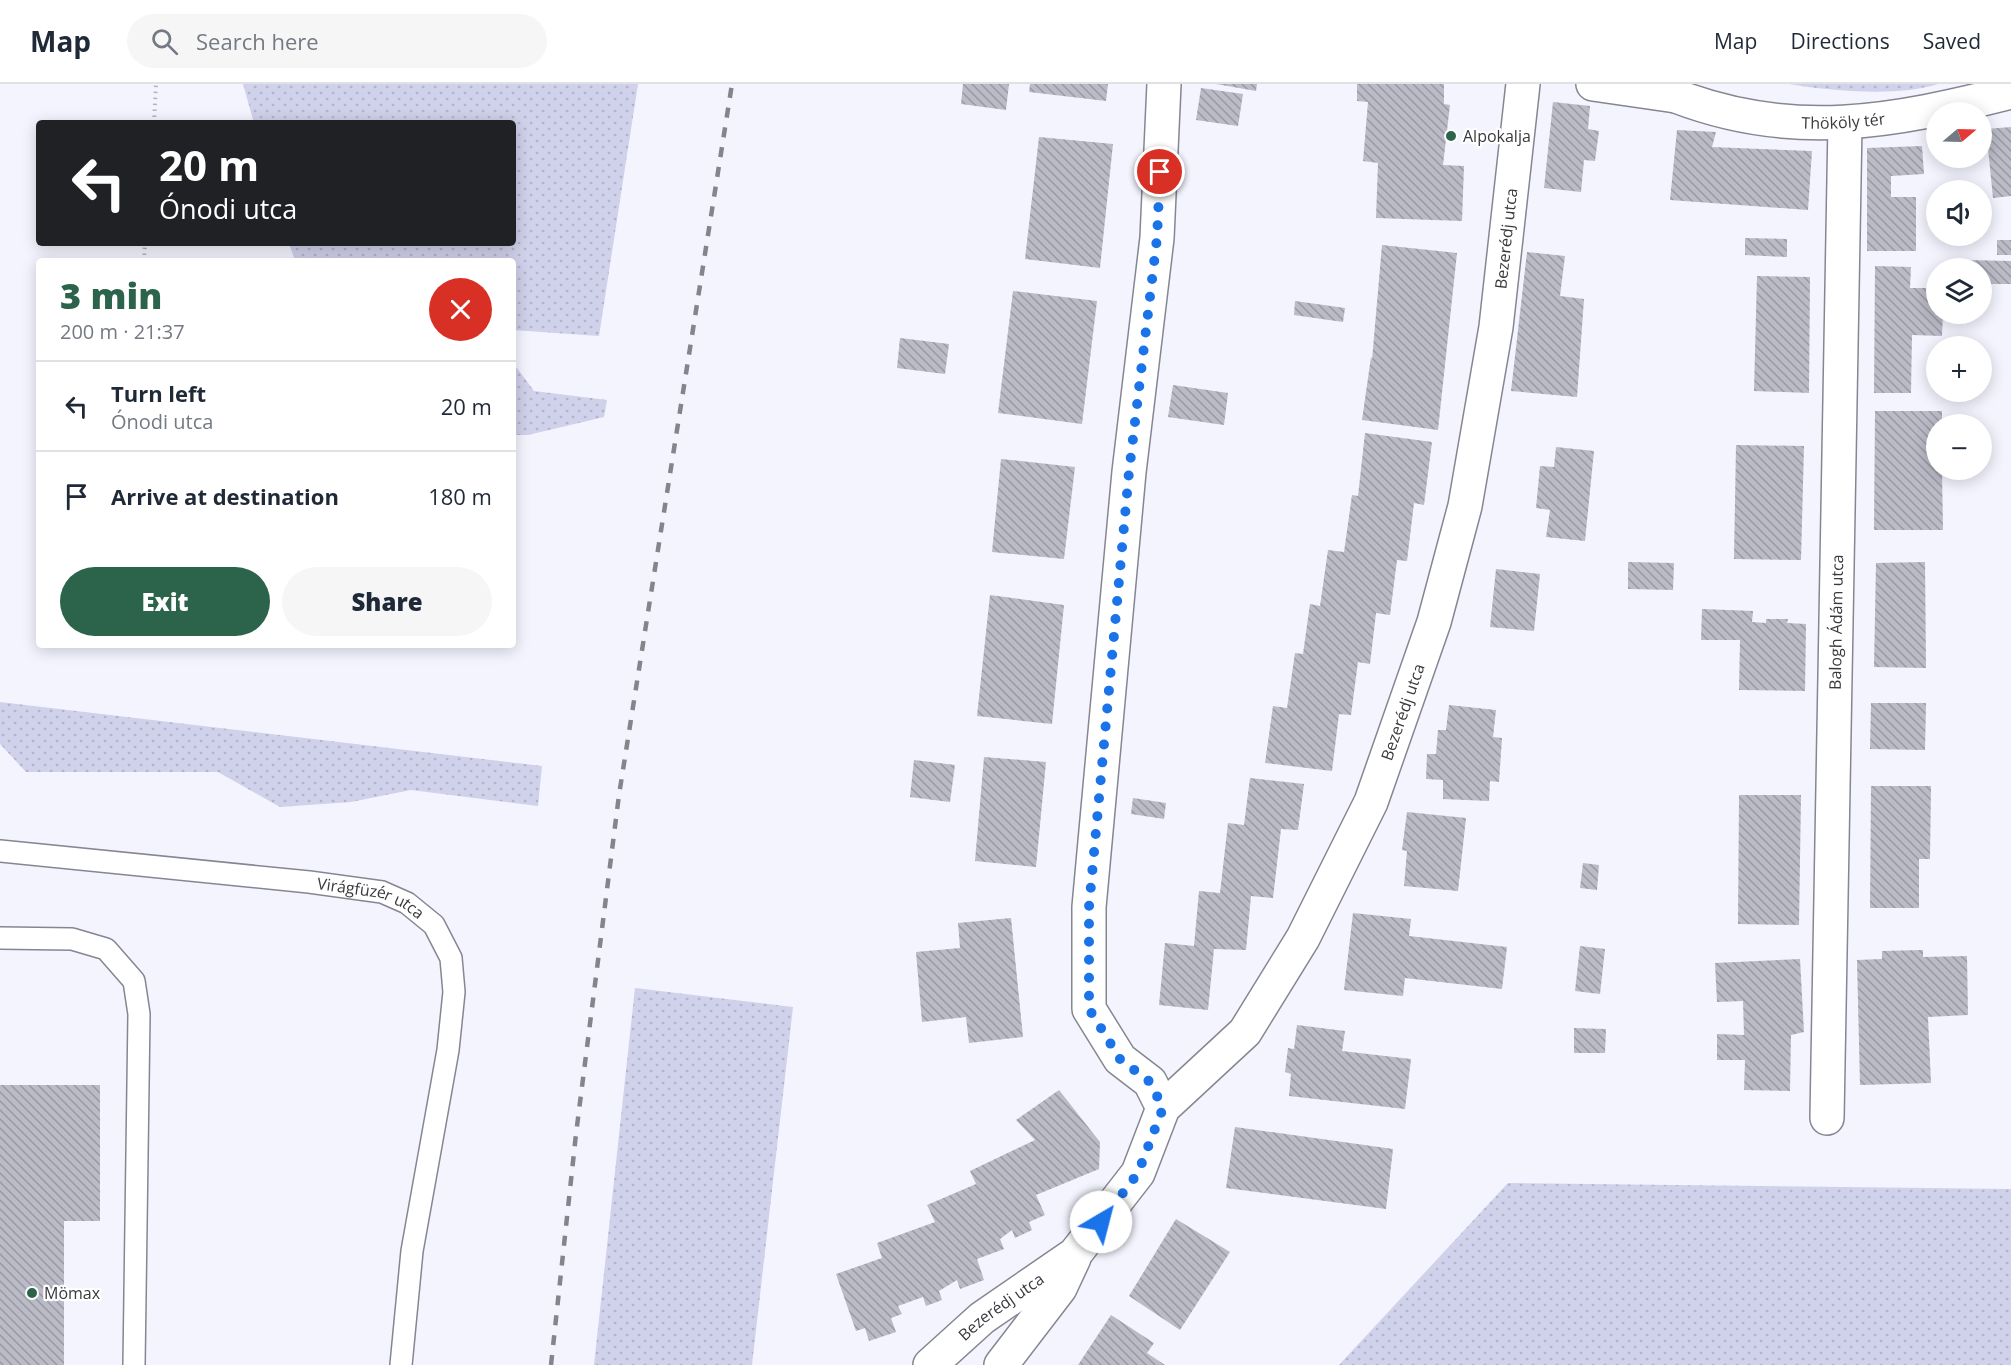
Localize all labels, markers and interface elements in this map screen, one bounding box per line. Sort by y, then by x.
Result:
search box [127,14,547,68]
text: Map [30,22,91,60]
icon: search [148,25,181,58]
text: Search here [196,26,319,56]
text: Map [1714,27,1757,55]
text: Directions [1790,27,1890,55]
text: Saved [1923,27,1981,55]
north arrow [1926,102,1992,168]
map controls [1926,102,1992,480]
street label: Thököly tér [1801,107,1887,134]
place label: Alpokalja [1463,125,1531,147]
marker: Alpokalja [1444,129,1458,143]
text: 20 m [159,136,259,193]
icon: left [60,144,138,222]
pin [1134,146,1185,197]
icon: arrive [1143,155,1176,188]
button: sound [1926,180,1992,246]
street label: Bezerédj utca [1489,187,1522,290]
text: Ónodi utca [159,190,297,227]
button: layers [1926,258,1992,324]
text: 3 min [60,271,162,320]
button: close [429,278,492,341]
text: 200 m · 21:37 [60,318,185,345]
button: + [1926,336,1992,402]
text: Turn left [111,378,206,408]
icon: left [60,390,93,423]
text: 20 m [441,391,492,421]
text: Ónodi utca [111,408,213,435]
button: − [1926,414,1992,480]
icon: arrive [60,480,93,513]
text: Arrive at destination [111,481,339,511]
text: 180 m [428,481,492,511]
street label: Balogh Ádám utca [1824,554,1848,690]
button: Exit [60,567,270,636]
button: Share [282,567,492,636]
street label: Bezerédj utca [1375,660,1430,763]
street label: Virágfüzér utca [316,872,429,924]
position arrow [1069,1190,1133,1254]
street label: Bezerédj utca [953,1268,1048,1345]
place label: Mömax [44,1282,101,1304]
marker: Mömax [25,1286,39,1300]

